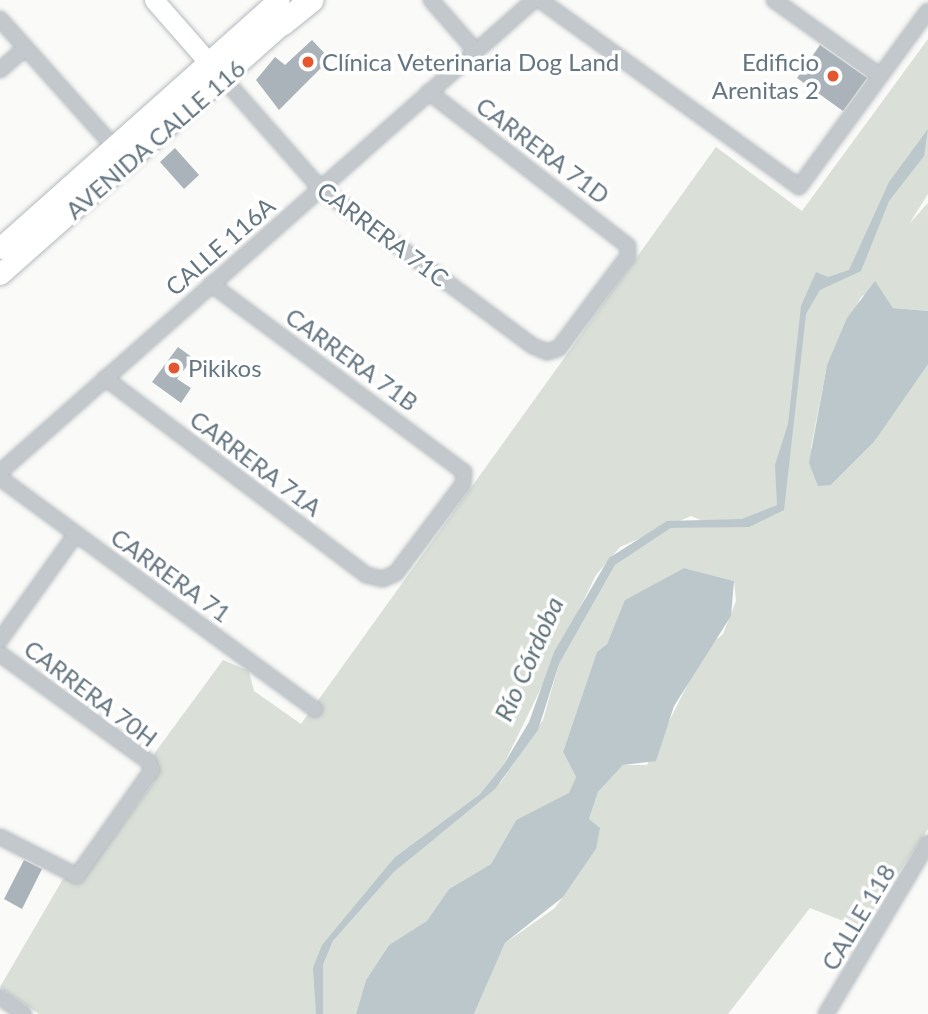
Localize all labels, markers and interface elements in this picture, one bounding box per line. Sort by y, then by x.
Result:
place label: Clínica Veterinaria Dog Land [322,48,620,76]
place label: Edificio Arenitas 2 [712,48,819,104]
street label: AVENIDA CALLE 116 [59,53,251,225]
marker: Clínica Veterinaria Dog Land [300,54,316,70]
marker: Edificio Arenitas 2 [825,68,841,84]
street label: CARRERA 71D [471,90,615,210]
street label: CARRERA 71C [311,175,455,293]
street label: CALLE 116A [160,191,280,301]
street label: CARRERA 71B [280,301,424,417]
place label: Pikikos [188,354,262,382]
marker: Pikikos [166,360,182,376]
street label: CARRERA 71A [184,404,328,522]
street label: CARRERA 71 [105,522,237,628]
water label: Río Córdoba [488,592,570,726]
street label: CARRERA 70H [19,633,163,753]
street label: CALLE 118 [815,859,901,975]

